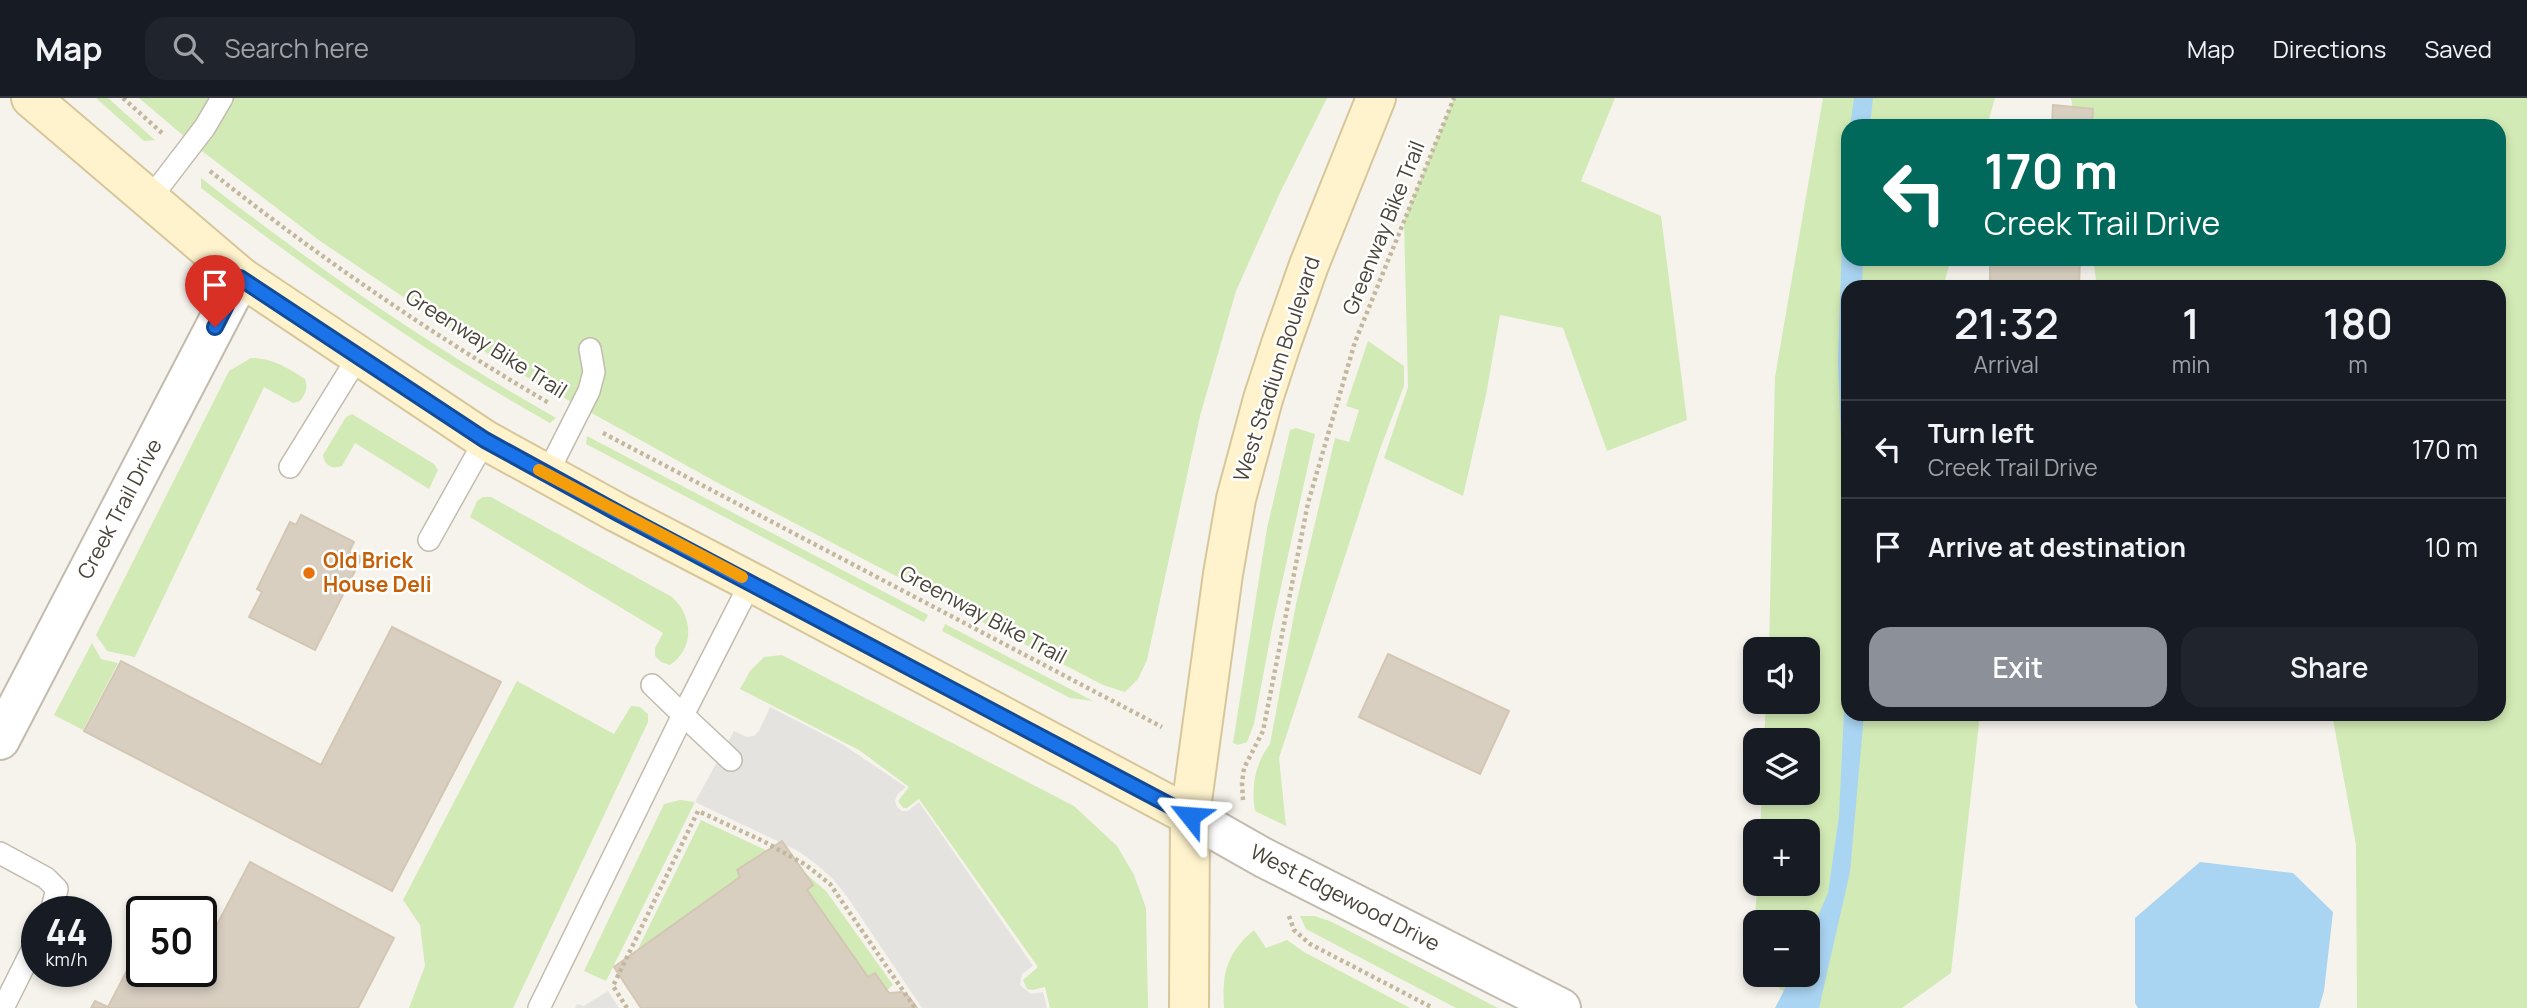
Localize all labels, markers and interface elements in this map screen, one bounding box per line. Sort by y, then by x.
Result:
search box [145,17,635,80]
text: Map [35,26,103,71]
icon: search [169,29,207,67]
text: Search here [225,30,369,66]
text: Map [2187,32,2235,65]
text: Directions [2273,32,2386,65]
text: Saved [2424,32,2492,65]
street label: Greenway Bike Trail [1335,137,1431,319]
text: 170 m [1984,137,2118,204]
icon: left [1869,147,1960,238]
text: Creek Trail Drive [1984,201,2220,245]
street label: West Stadium Boulevard [1226,253,1326,485]
pin [185,255,245,327]
icon: arrive [196,266,234,304]
street label: Greenway Bike Trail [401,282,572,404]
text: 21:32 [1954,294,2059,352]
text: 1 [2182,294,2200,352]
text: 180 [2323,294,2393,352]
text: Arrival [1973,348,2039,380]
text: min [2172,348,2210,380]
text: m [2348,348,2368,380]
text: Turn left [1928,415,2035,451]
icon: left [1869,430,1907,468]
text: 170 m [2412,431,2478,467]
street label: Creek Trail Drive [70,434,168,584]
text: Creek Trail Drive [1928,451,2098,483]
icon: arrive [1869,528,1907,566]
text: Arrive at destination [1928,529,2186,565]
text: 10 m [2425,529,2478,565]
place label: Old Brick House Deli [323,546,432,598]
street label: Greenway Bike Trail [895,558,1072,670]
marker: Old Brick House Deli [301,565,317,581]
button: Exit [1869,627,2167,707]
button: Share [2181,627,2478,707]
map controls [1743,637,1820,987]
button: sound [1743,637,1820,714]
button: layers [1743,728,1820,805]
position arrow [1153,779,1227,853]
button: + [1743,819,1820,896]
street label: West Edgewood Drive [1246,837,1445,957]
speed limit sign: 50 [126,896,217,987]
text: 44 [45,908,88,956]
button: − [1743,910,1820,987]
text: km/h [46,947,87,971]

